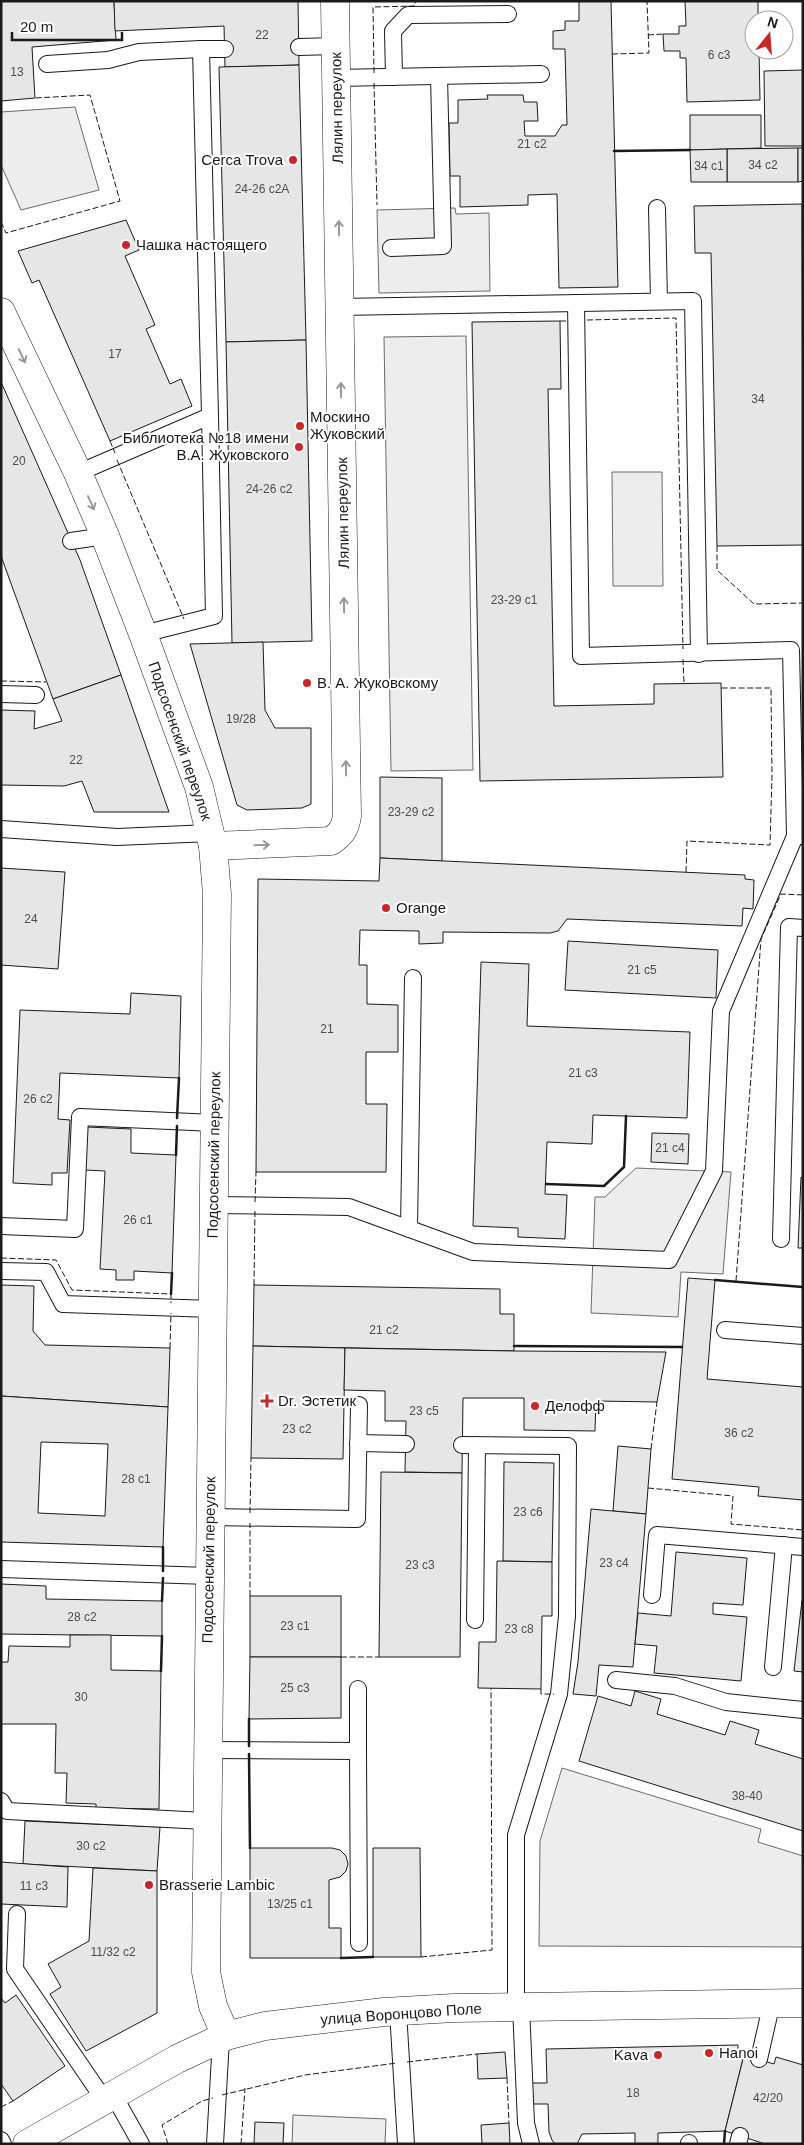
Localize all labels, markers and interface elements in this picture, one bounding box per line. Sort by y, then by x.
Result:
scale bar [12,10,122,42]
north arrow [744,10,794,60]
text: N [766,13,780,32]
text: 20 m [20,18,53,35]
house number: 22 [255,28,269,42]
house number: 6 с3 [708,48,731,62]
street label: Лялин переулок [327,52,346,164]
house number: 13 [10,65,24,79]
house number: 21 с2 [517,137,547,151]
place label: Cerca Trova [201,151,284,168]
marker: Cerca Trova [287,154,299,166]
house number: 34 с2 [748,158,778,172]
house number: 34 с1 [694,159,724,173]
house number: 24-26 с2А [235,182,289,196]
one-way arrow [334,220,343,236]
place label: Чашка настоящего [136,236,267,253]
marker: Чашка настоящего [120,239,132,251]
house number: 17 [108,347,122,361]
one-way arrow [18,348,27,363]
one-way arrow [336,382,346,398]
house number: 34 [751,392,765,406]
place label: Москино Жуковский [310,408,385,442]
marker: Москино Жуковский [294,420,306,432]
place label: Библиотека №18 имени В.А. Жуковского [123,429,289,463]
marker: Библиотека №18 имени В.А. Жуковского [293,441,305,453]
house number: 20 [12,454,26,468]
street label: Лялин переулок [333,457,352,569]
house number: 24-26 с2 [246,482,293,496]
one-way arrow [86,495,96,510]
house number: 23-29 с1 [491,593,538,607]
one-way arrow [339,597,349,614]
street label: Подсосенский переулок [145,659,216,823]
place label: В. А. Жуковскому [317,674,439,691]
marker: В. А. Жуковскому [301,677,313,689]
house number: 19/28 [226,712,256,726]
house number: 22 [69,753,83,767]
one-way arrow [341,760,351,776]
house number: 23-29 с2 [388,805,435,819]
one-way arrow [254,840,270,849]
place label: Orange [396,899,446,916]
marker: Orange [380,902,392,914]
house number: 24 [24,912,38,926]
house number: 21 с5 [627,963,657,977]
house number: 21 [320,1022,334,1036]
house number: 21 с3 [568,1066,598,1080]
street label: Подсосенский переулок [204,1071,223,1238]
house number: 26 с2 [23,1092,53,1106]
house number: 21 с4 [655,1141,685,1155]
house number: 26 с1 [123,1213,153,1227]
house number: 21 с2 [369,1323,399,1337]
place label: Dr. Эстетик [278,1392,356,1409]
marker: Dr. Эстетик [260,1394,274,1408]
place label: Делофф [545,1397,605,1414]
marker: Делофф [529,1400,541,1412]
house number: 23 с5 [409,1404,439,1418]
house number: 23 с2 [282,1422,312,1436]
house number: 36 с2 [724,1426,754,1440]
house number: 28 с1 [121,1472,151,1486]
street label: Подсосенский переулок [199,1476,218,1643]
house number: 23 с6 [513,1505,543,1519]
house number: 23 с4 [599,1556,629,1570]
house number: 23 с3 [405,1558,435,1572]
house number: 28 с2 [67,1610,97,1624]
house number: 23 с1 [280,1619,310,1633]
house number: 23 с8 [504,1622,534,1636]
house number: 25 с3 [280,1681,310,1695]
house number: 30 [74,1690,88,1704]
house number: 38-40 [732,1789,763,1803]
house number: 30 с2 [76,1839,106,1853]
place label: Brasserie Lambic [159,1876,275,1893]
house number: 11 с3 [20,1879,49,1893]
marker: Brasserie Lambic [143,1879,155,1891]
house number: 13/25 с1 [267,1897,313,1911]
house number: 11/32 с2 [90,1945,136,1959]
street label: улица Воронцово Поле [320,1999,482,2028]
place label: Hanoi [719,2044,758,2061]
place label: Kava [614,2046,649,2063]
marker: Hanoi [703,2047,715,2059]
marker: Kava [652,2049,664,2061]
house number: 18 [626,2086,640,2100]
house number: 42/20 [753,2091,783,2105]

